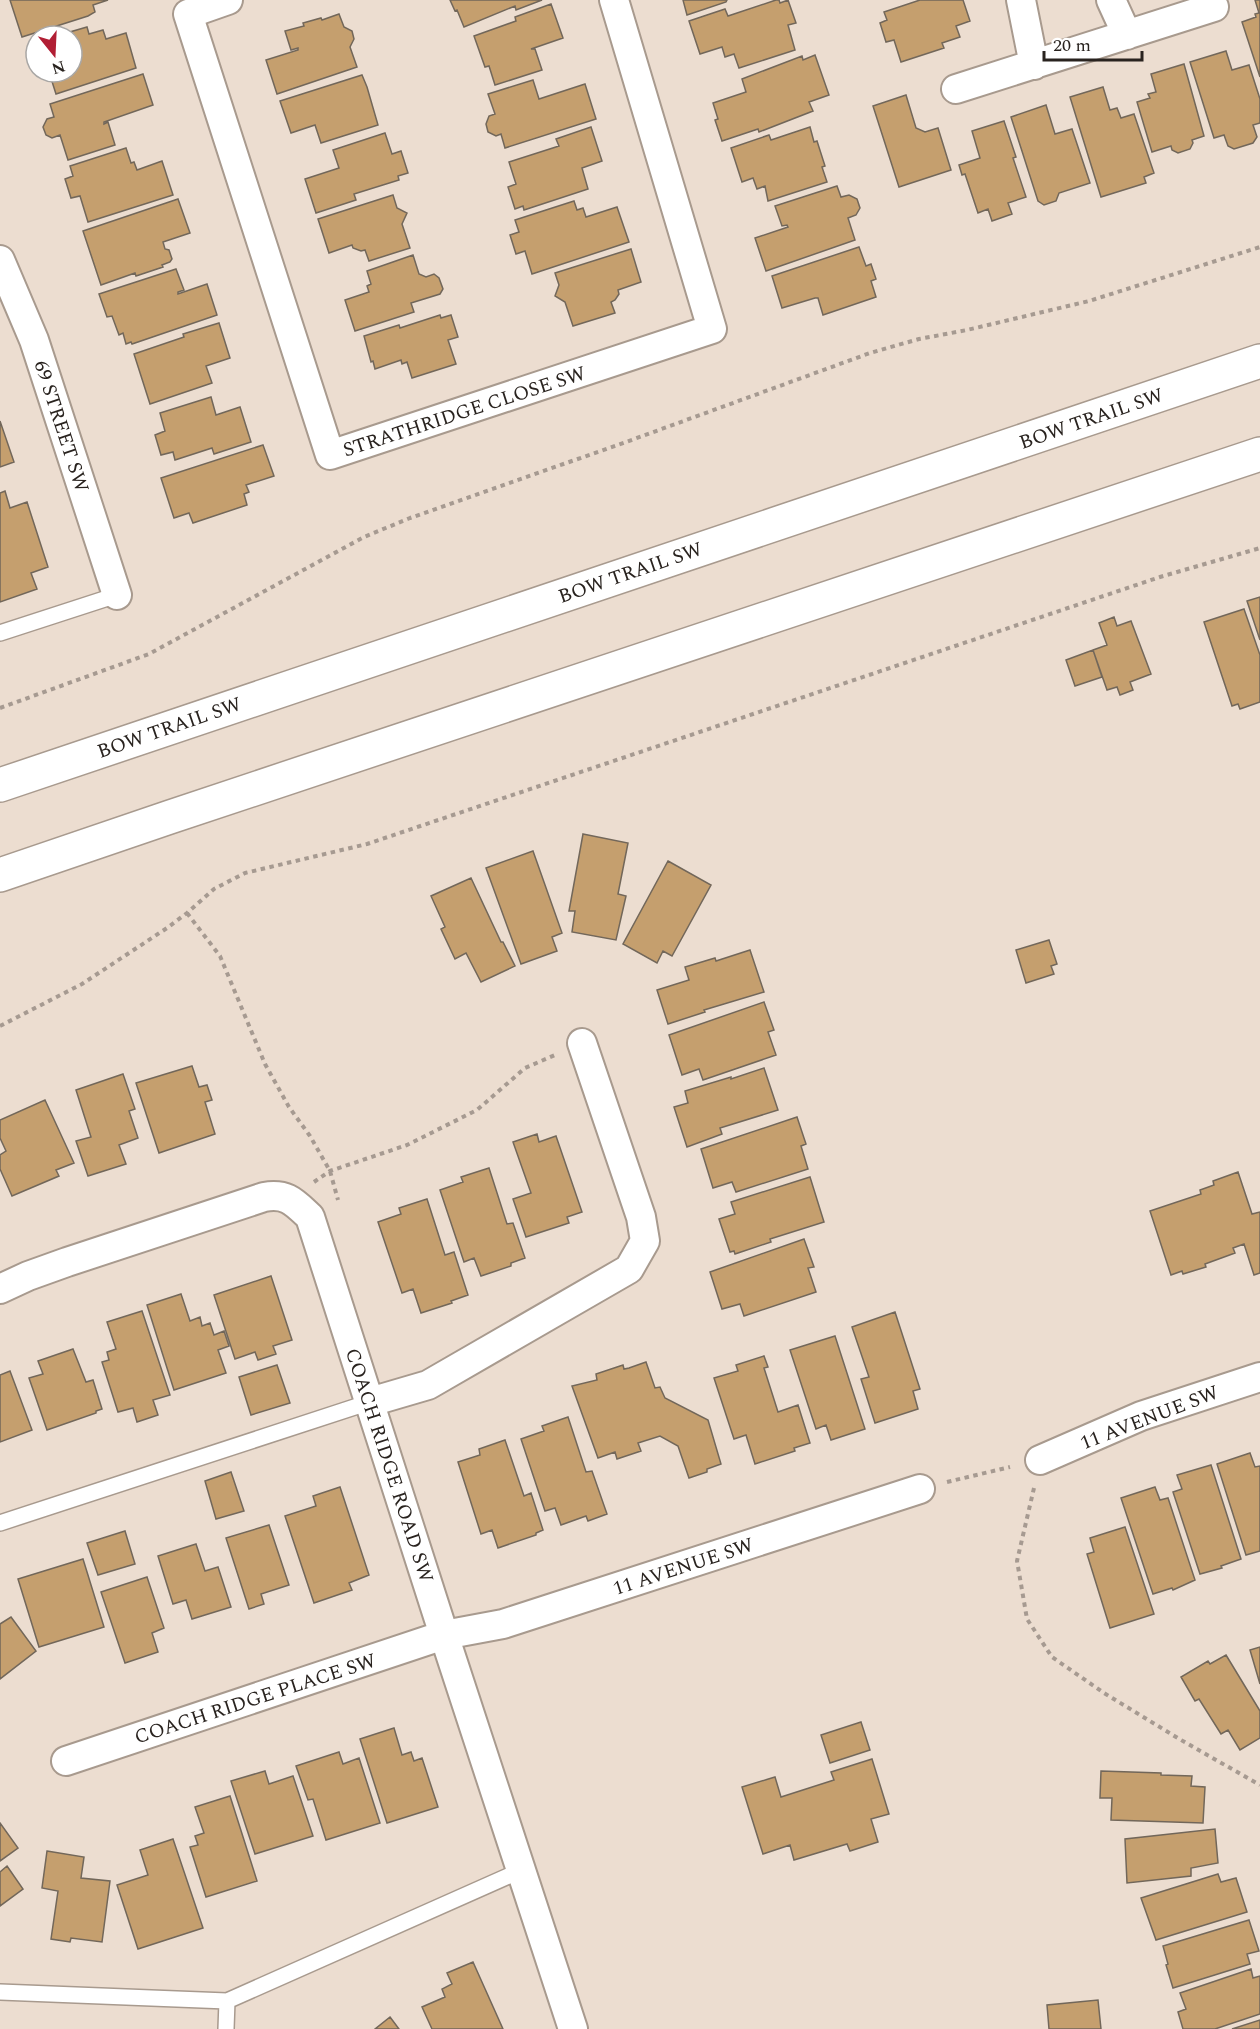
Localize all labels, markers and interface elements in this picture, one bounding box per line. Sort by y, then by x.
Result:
north arrow [24,24,84,84]
scale bar [1044,24,1142,62]
text: 20 m [1053,32,1091,59]
text: N [48,54,68,81]
street label: 69 STREET SW [26,356,97,497]
street label: STRATHRIDGE CLOSE SW [339,358,590,465]
street label: BOW TRAIL SW [1015,380,1168,458]
street label: BOW TRAIL SW [554,534,707,612]
street label: BOW TRAIL SW [93,689,246,767]
street label: COACH RIDGE ROAD SW [337,1344,441,1587]
street label: 11 AVENUE SW [1076,1378,1223,1458]
street label: 11 AVENUE SW [609,1530,758,1604]
street label: COACH RIDGE PLACE SW [131,1646,380,1752]

